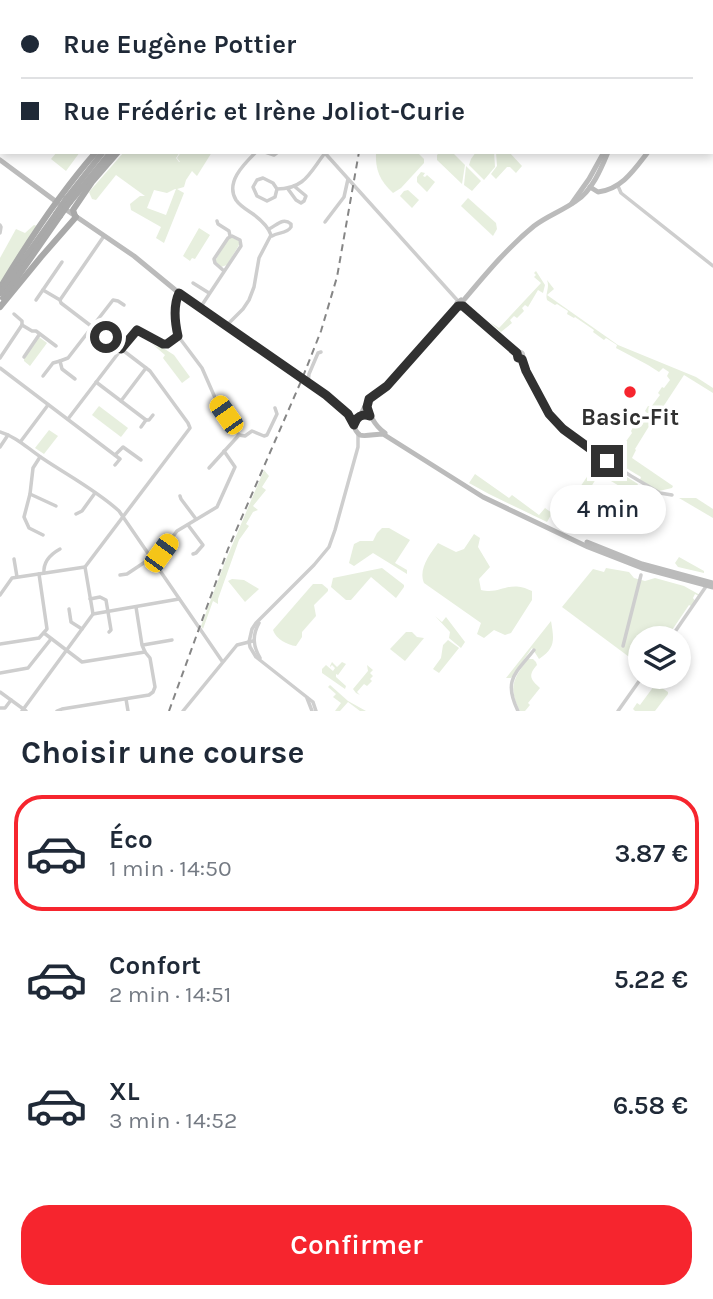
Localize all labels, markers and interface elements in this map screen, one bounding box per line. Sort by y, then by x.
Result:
text: Rue Eugène Pottier [63,29,296,60]
text: Rue Frédéric et Irène Joliot-Curie [63,96,465,127]
route start [90,321,122,353]
marker: Basic-Fit [622,384,638,400]
car [206,392,247,438]
place label: Basic-Fit [581,404,679,431]
route end [591,445,623,477]
callout: 4 min [549,486,665,534]
text: 4 min [577,496,639,523]
car [141,530,182,576]
map controls [628,626,691,689]
button: layers [628,626,691,689]
text: Choisir une course [21,734,304,771]
icon: car [25,822,88,885]
text: Éco [109,824,153,855]
text: 3.87 € [615,838,688,869]
text: 1 min · 14:50 [109,855,232,882]
icon: car [25,948,88,1011]
text: Confort [109,950,201,981]
text: 5.22 € [614,964,688,995]
text: 2 min · 14:51 [109,981,231,1008]
icon: car [25,1074,88,1137]
text: XL [109,1076,140,1107]
text: 6.58 € [613,1090,688,1121]
text: 3 min · 14:52 [109,1107,237,1134]
button: Confirmer [21,1205,692,1285]

